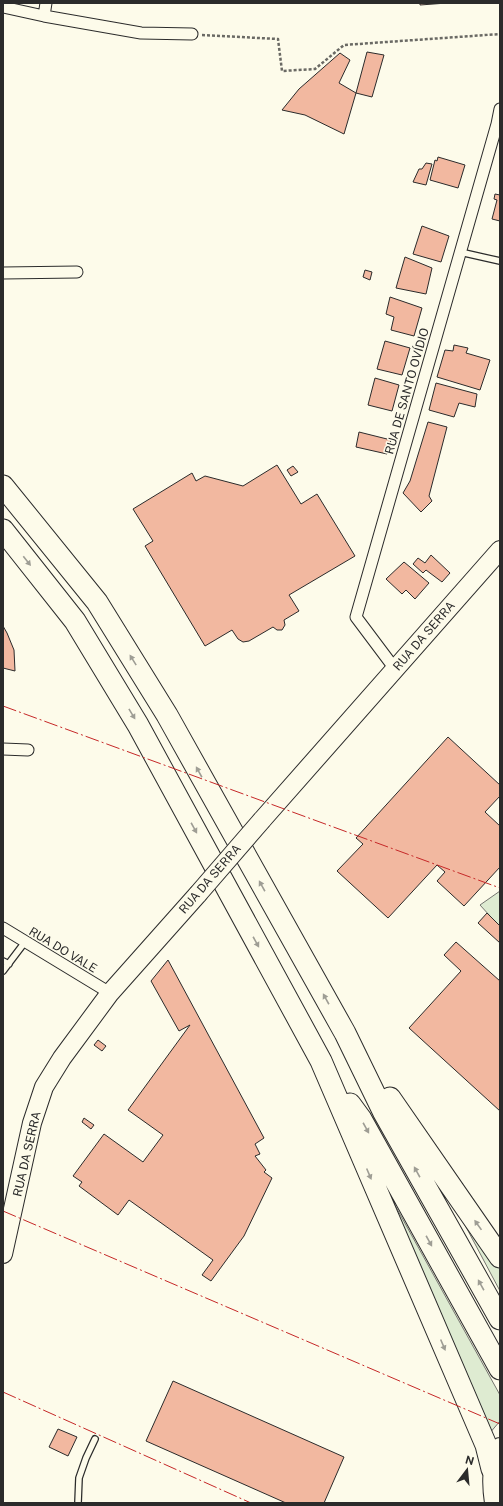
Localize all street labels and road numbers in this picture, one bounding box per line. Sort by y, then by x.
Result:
street label: RUA DE SANTO OVÍDIO [382,326,432,456]
street label: RUA DA SERRA [390,598,458,673]
street label: RUA DA SERRA [176,841,244,916]
street label: RUA DO VALE [27,924,99,976]
street label: RUA DA SERRA [10,1110,44,1198]

